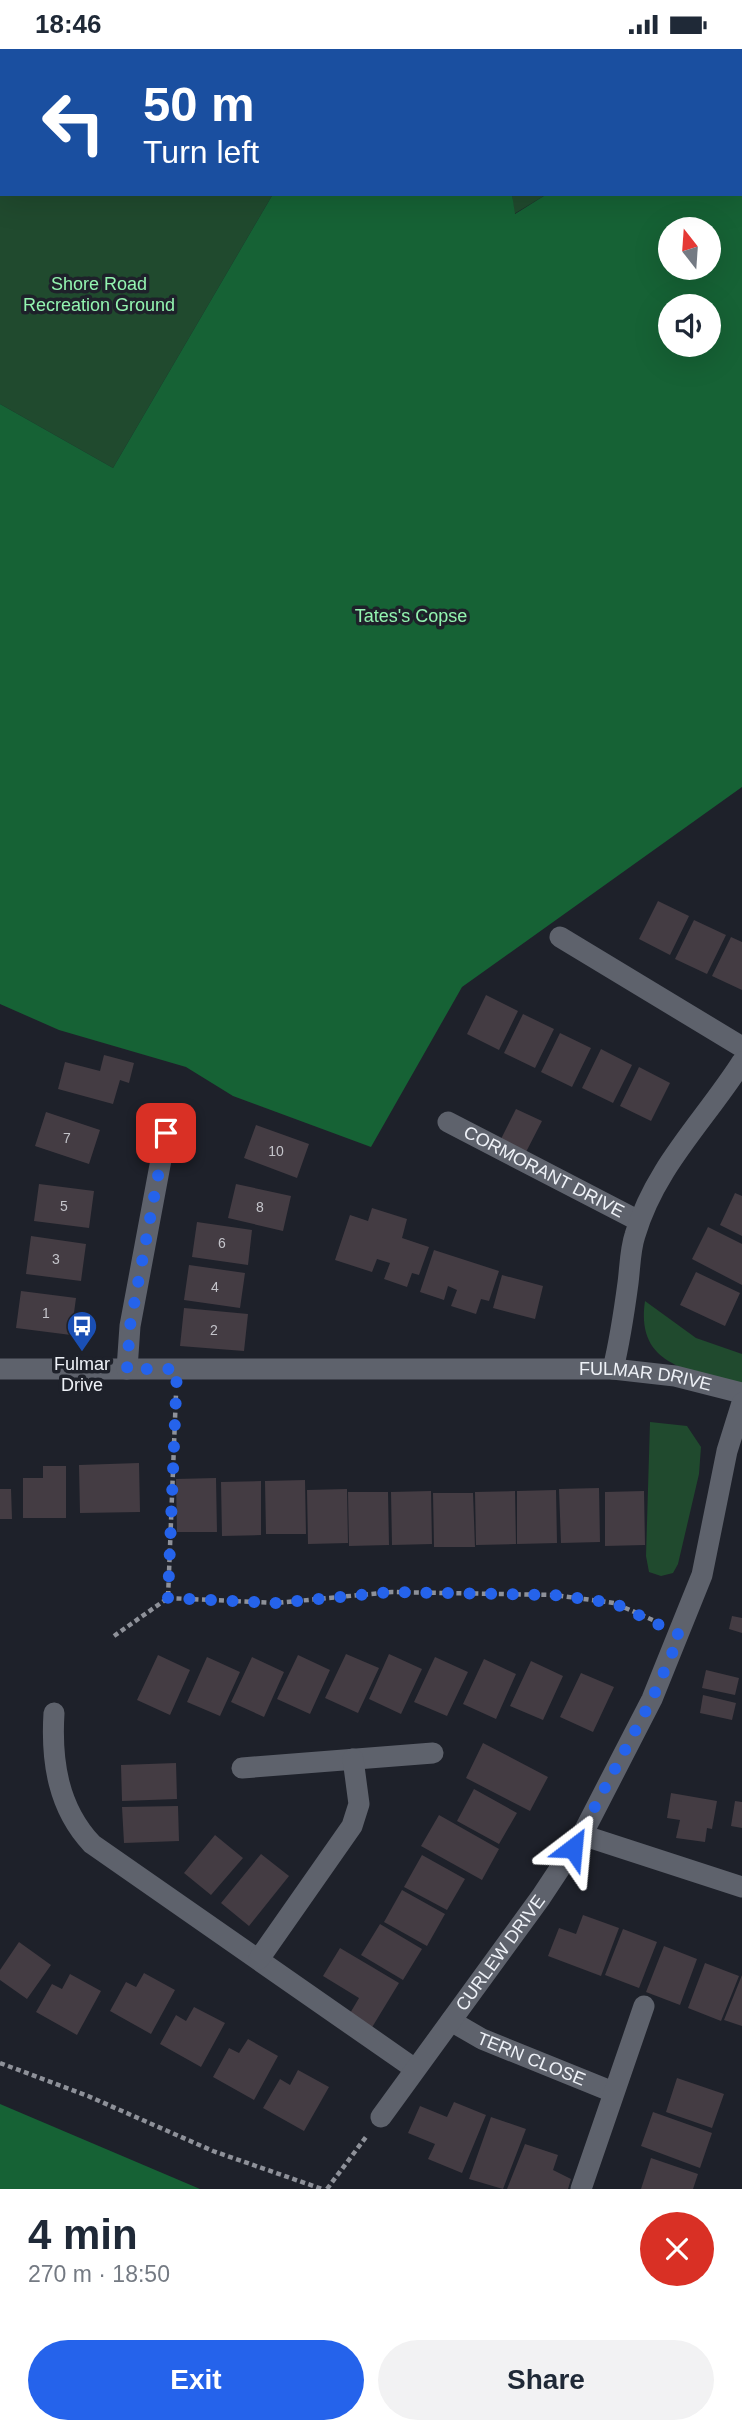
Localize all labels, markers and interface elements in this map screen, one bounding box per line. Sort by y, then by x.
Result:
text: 18:46 [35,9,102,39]
icon: left [28,77,119,168]
text: 50 m [143,77,255,131]
text: Turn left [143,134,259,170]
north arrow [658,217,721,280]
map controls [658,217,721,357]
park label: Shore Road Recreation Ground [23,274,175,315]
button: sound [658,294,721,357]
park label: Tates's Copse [355,606,467,626]
pin [136,1103,196,1163]
icon: arrive [147,1114,185,1152]
street label: CORMORANT DRIVE [460,1122,627,1221]
house number: 7 [63,1130,71,1146]
house number: 10 [268,1143,284,1159]
house number: 5 [60,1198,68,1214]
house number: 8 [256,1199,264,1215]
house number: 6 [218,1235,226,1251]
house number: 3 [52,1251,60,1267]
house number: 4 [211,1279,219,1295]
house number: 1 [42,1305,50,1321]
bus stop icon: Fulmar Drive [65,1309,99,1353]
house number: 2 [210,1322,218,1338]
place label: Fulmar Drive [54,1354,110,1395]
street label: FULMAR DRIVE [579,1359,714,1395]
position arrow [536,1811,610,1885]
street label: CURLEW DRIVE [452,1891,549,2015]
street label: TERN CLOSE [474,2028,588,2090]
text: 4 min [28,2211,138,2258]
button: close [640,2212,714,2286]
text: 270 m · 18:50 [28,2261,170,2287]
button: Exit [28,2340,364,2420]
button: Share [378,2340,714,2420]

